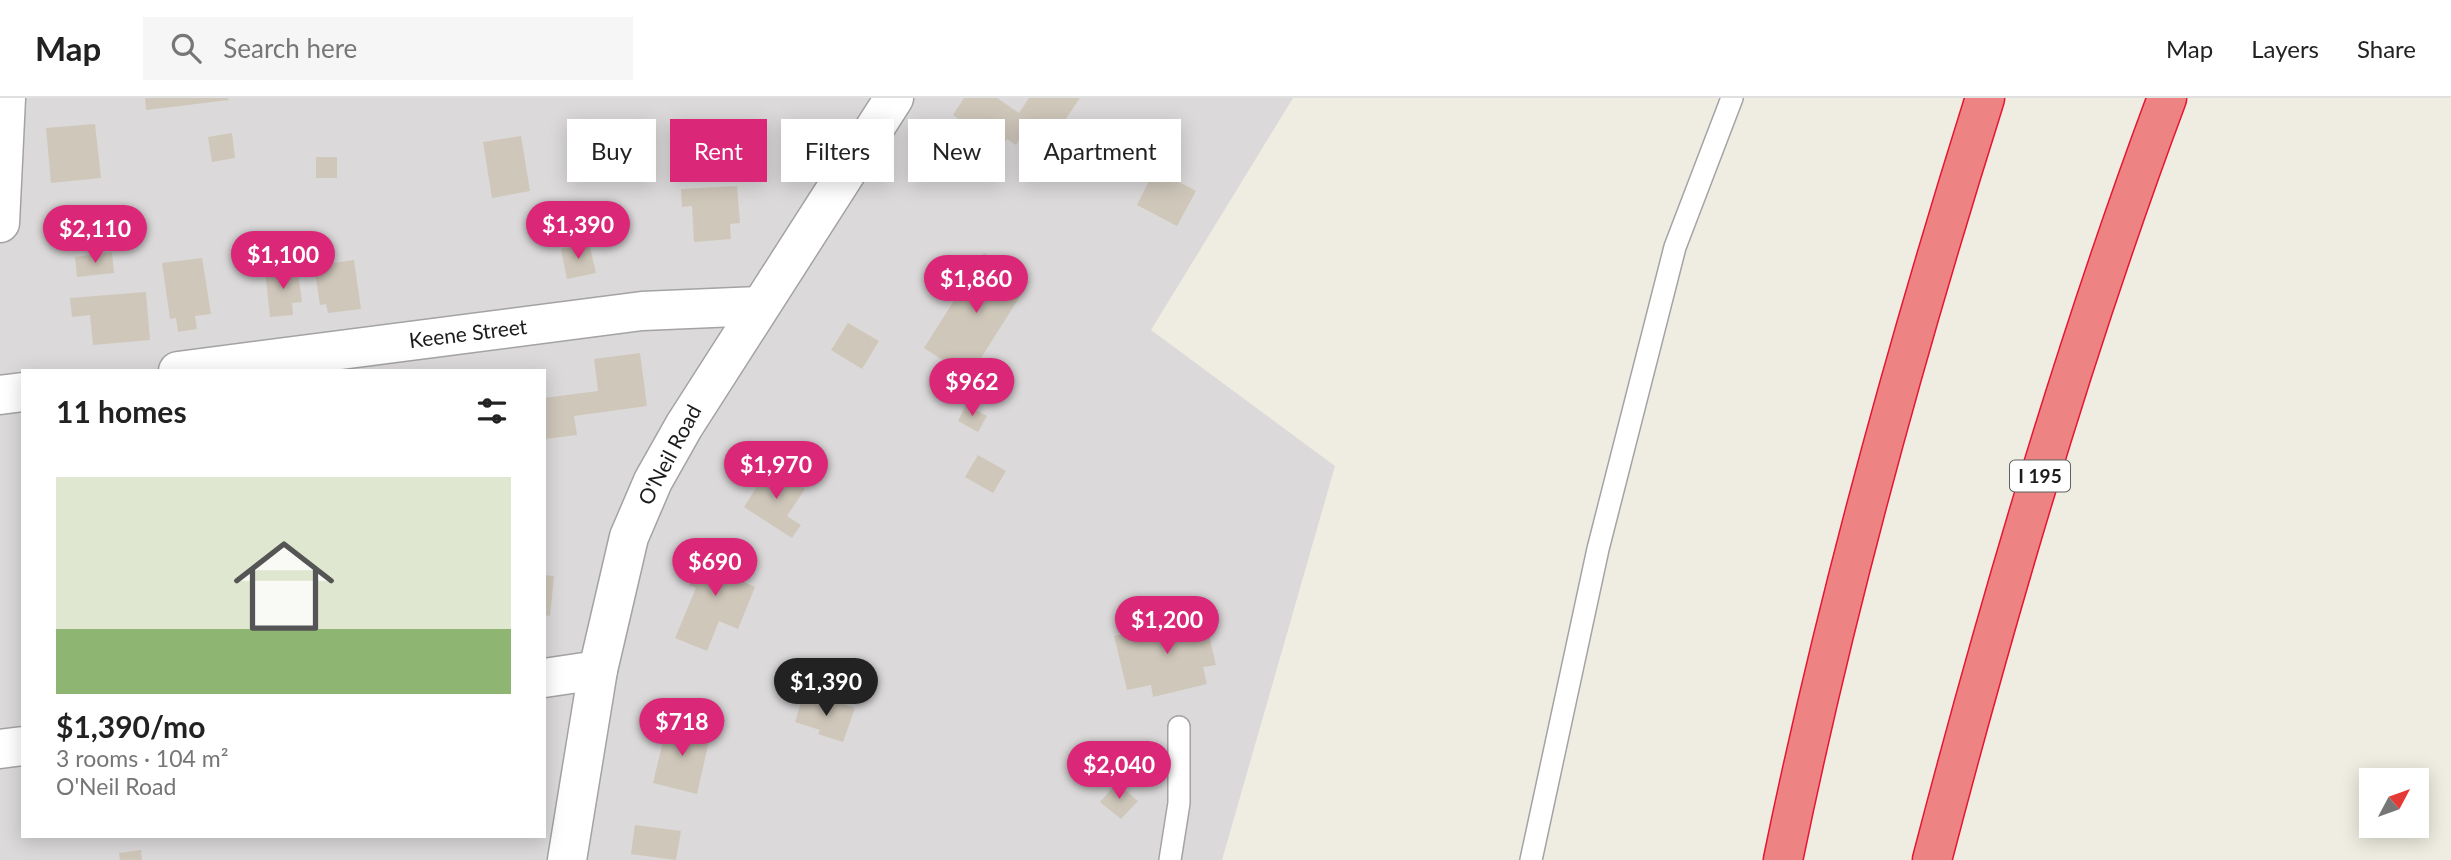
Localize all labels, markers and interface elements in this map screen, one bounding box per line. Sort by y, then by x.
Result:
search box [143,17,633,80]
text: Map [35,28,101,68]
icon: search [167,29,205,67]
text: Search here [223,32,357,64]
text: Map [2166,34,2213,63]
text: Layers [2251,34,2319,63]
text: Share [2357,34,2416,63]
chip: Buy [567,119,656,182]
chip: Rent [670,119,767,182]
chip: Filters [781,119,894,182]
chip: New [908,119,1005,182]
chip: Apartment [1019,119,1181,182]
pin: $1,390 [521,202,635,261]
pin: $2,110 [38,206,152,265]
text: $1,390 [542,210,614,238]
text: $2,110 [59,214,131,242]
pin: $1,100 [226,232,340,291]
text: $1,100 [247,240,319,268]
pin: $1,860 [919,256,1033,315]
text: $1,860 [940,264,1012,292]
street label: Keene Street [407,313,529,352]
pin: $962 [931,358,1013,418]
text: $962 [945,367,999,395]
icon: filters [473,392,511,430]
text: 11 homes [56,393,187,429]
street label: O'Neil Road [632,400,705,509]
pin: $1,970 [719,442,833,501]
text: $1,970 [740,450,812,478]
road number: I 195 [2010,460,2070,492]
icon: home [221,523,347,649]
pin: $690 [674,538,756,598]
text: $690 [688,547,742,575]
pin: $1,200 [1110,596,1224,656]
text: $1,200 [1131,605,1203,633]
pin: $1,390 [769,658,883,718]
text: $1,390 [790,667,862,695]
pin: $718 [641,698,723,758]
text: $718 [655,707,709,735]
text: $1,390/mo [56,708,205,744]
pin: $2,040 [1062,742,1176,801]
text: 3 rooms · 104 m² [56,744,228,772]
text: $2,040 [1083,750,1155,778]
north arrow [2359,768,2429,838]
map controls [2359,768,2429,838]
text: O'Neil Road [56,772,176,800]

